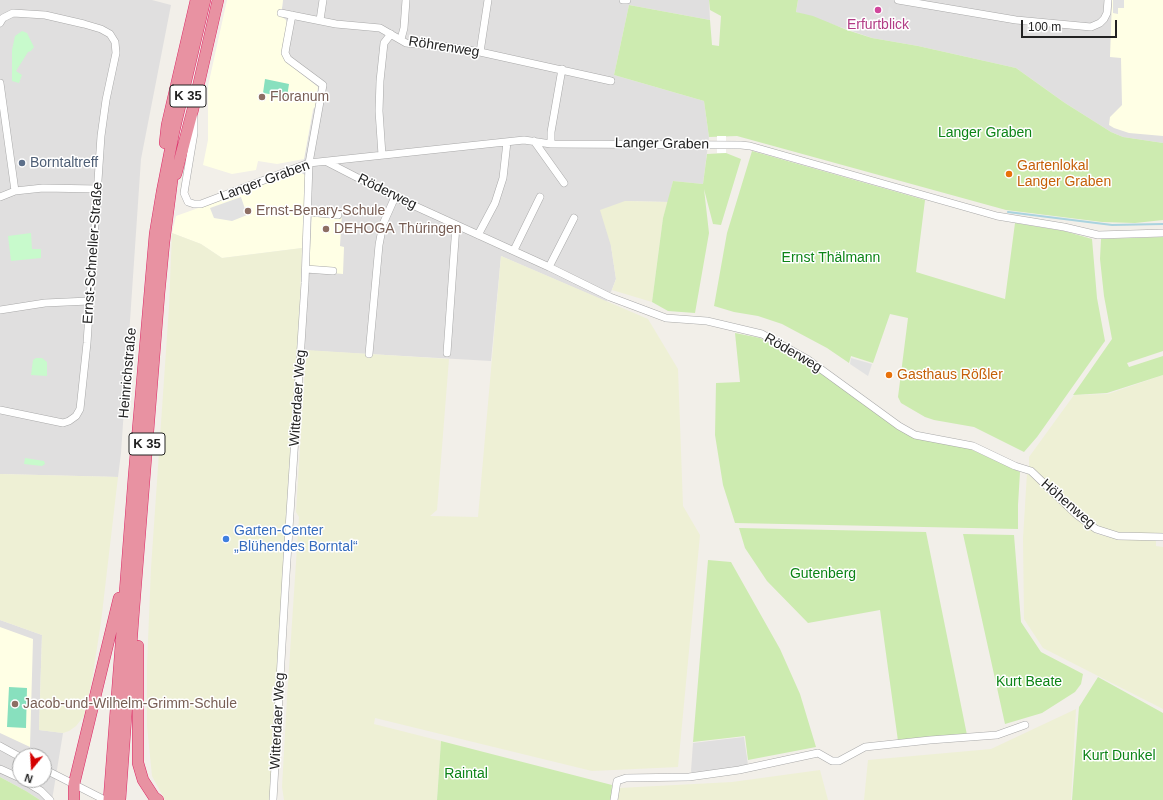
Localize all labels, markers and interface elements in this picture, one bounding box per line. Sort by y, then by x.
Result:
marker: Erfurtblick [873,5,883,15]
scale bar [1023,12,1119,38]
place label: Erfurtblick [847,17,909,33]
text: 100 m [1028,20,1061,34]
street label: Röhrenweg [407,33,481,61]
road number: K 35 [170,85,206,107]
place label: Floranum [270,89,329,105]
marker: Floranum [257,92,267,102]
park label: Langer Graben [938,125,1032,141]
street label: Langer Graben [615,135,709,153]
place label: Borntaltreff [30,155,98,171]
street label: Langer Graben [218,157,312,205]
marker: Borntaltreff [17,158,27,168]
place label: Gartenlokal Langer Graben [1017,158,1111,190]
marker: Gartenlokal Langer Graben [1004,169,1014,179]
street label: Röderweg [355,170,419,214]
street label: Ernst-Schneller-Straße [80,181,106,325]
place label: Ernst-Benary-Schule [256,203,385,219]
marker: Ernst-Benary-Schule [243,206,253,216]
place label: DEHOGA Thüringen [334,221,462,237]
marker: DEHOGA Thüringen [321,224,331,234]
park label: Ernst Thälmann [782,250,880,266]
street label: Heinrichstraße [116,327,140,419]
street label: Röderweg [761,330,825,376]
street label: Witterdaer Weg [286,349,310,447]
place label: Gasthaus Rößler [897,367,1003,383]
marker: Gasthaus Rößler [884,370,894,380]
road number: K 35 [129,433,165,455]
street label: Höhenweg [1037,476,1099,532]
place label: Garten-Center „Blühendes Borntal“ [234,523,358,556]
marker: Garten-Center „Blühendes Borntal“ [221,534,231,544]
park label: Gutenberg [790,566,856,582]
street label: Witterdaer Weg [267,672,289,770]
park label: Kurt Beate [996,674,1062,690]
place label: Jacob-und-Wilhelm-Grimm-Schule [23,696,237,712]
marker: Jacob-und-Wilhelm-Grimm-Schule [10,699,20,709]
north arrow [12,748,52,788]
park label: Kurt Dunkel [1082,748,1156,764]
park label: Raintal [444,766,488,782]
text: N [23,772,34,785]

